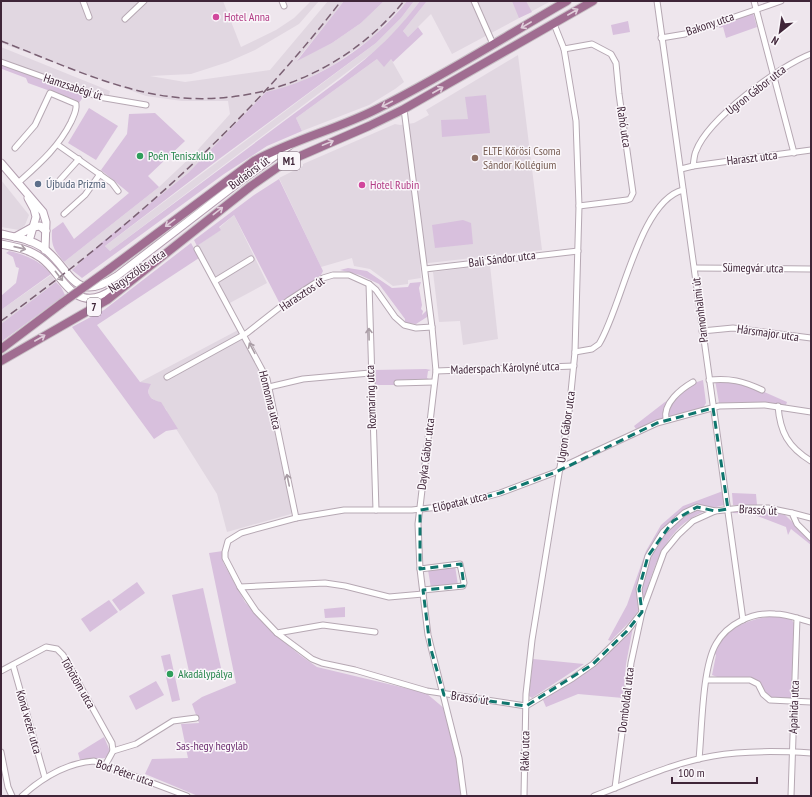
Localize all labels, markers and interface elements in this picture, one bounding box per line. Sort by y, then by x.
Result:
one-way arrow [567,8,579,16]
street label: Bakony utca [684,8,736,39]
place label: Hotel Anna [224,9,270,24]
marker: Hotel Anna [211,12,221,22]
north arrow [760,12,800,52]
one-way arrow [520,21,532,29]
text: N [769,33,781,48]
street label: Ugron Gábor utca [723,61,789,118]
street label: Hamzsabégi út [42,70,105,103]
one-way arrow [432,85,444,93]
one-way arrow [382,101,394,108]
street label: Rahó utca [614,105,635,149]
one-way arrow [321,139,333,147]
place label: ELTE Kőrösi Csoma Sándor Kollégium [483,143,561,172]
street label: Haraszt utca [726,147,778,168]
place label: Poén Teniszklub [148,148,214,163]
marker: Poén Teniszklub [135,151,145,161]
street label: Budaörsi út [225,152,273,192]
road number: M1 [278,152,300,170]
marker: ELTE Kőrösi Csoma Sándor Kollégium [470,153,480,163]
place label: Újbuda Prizma [46,176,106,191]
place label: Hotel Rubin [370,177,419,192]
marker: Újbuda Prizma [33,179,43,189]
marker: Hotel Rubin [357,180,367,190]
one-way arrow [212,207,223,215]
one-way arrow [164,219,175,227]
one-way arrow [13,245,26,253]
street label: Nagyszőlős utca [105,245,168,296]
street label: Bali Sándor utca [468,247,536,270]
street label: Sümegvár utca [722,259,784,276]
one-way arrow [55,271,63,282]
street label: Harasztos út [276,273,328,314]
street label: Pannonhalmi út [688,276,711,343]
road number: 7 [87,298,101,316]
street label: Hársmajor utca [736,321,800,344]
one-way arrow [366,328,373,341]
one-way arrow [34,333,46,341]
one-way arrow [247,342,255,354]
street label: Maderspach Károlyné utca [450,358,560,377]
street label: Rozmaring utca [362,365,379,429]
street label: Homonna utca [256,369,285,431]
street label: Ugron Gábor utca [553,390,578,464]
street label: Dayka Gábor utca [414,417,437,491]
one-way arrow [284,474,292,487]
street label: Előpatak utca [431,488,489,515]
street label: Brassó út [739,501,778,518]
street label: Töhötöm utca [58,655,99,711]
place label: Akadálypálya [178,666,233,681]
street label: Domboldal utca [614,666,637,733]
marker: Akadálypálya [165,669,175,679]
street label: Apahida utca [785,680,802,734]
street label: Brassó út [450,687,491,708]
street label: Kond vezér utca [13,688,46,756]
street label: Rákó utca [517,731,532,771]
park label: Sas-hegy hegyláb [176,738,248,753]
street label: Bod Péter utca [94,756,156,789]
scale bar [672,759,757,785]
text: 100 m [678,765,705,780]

